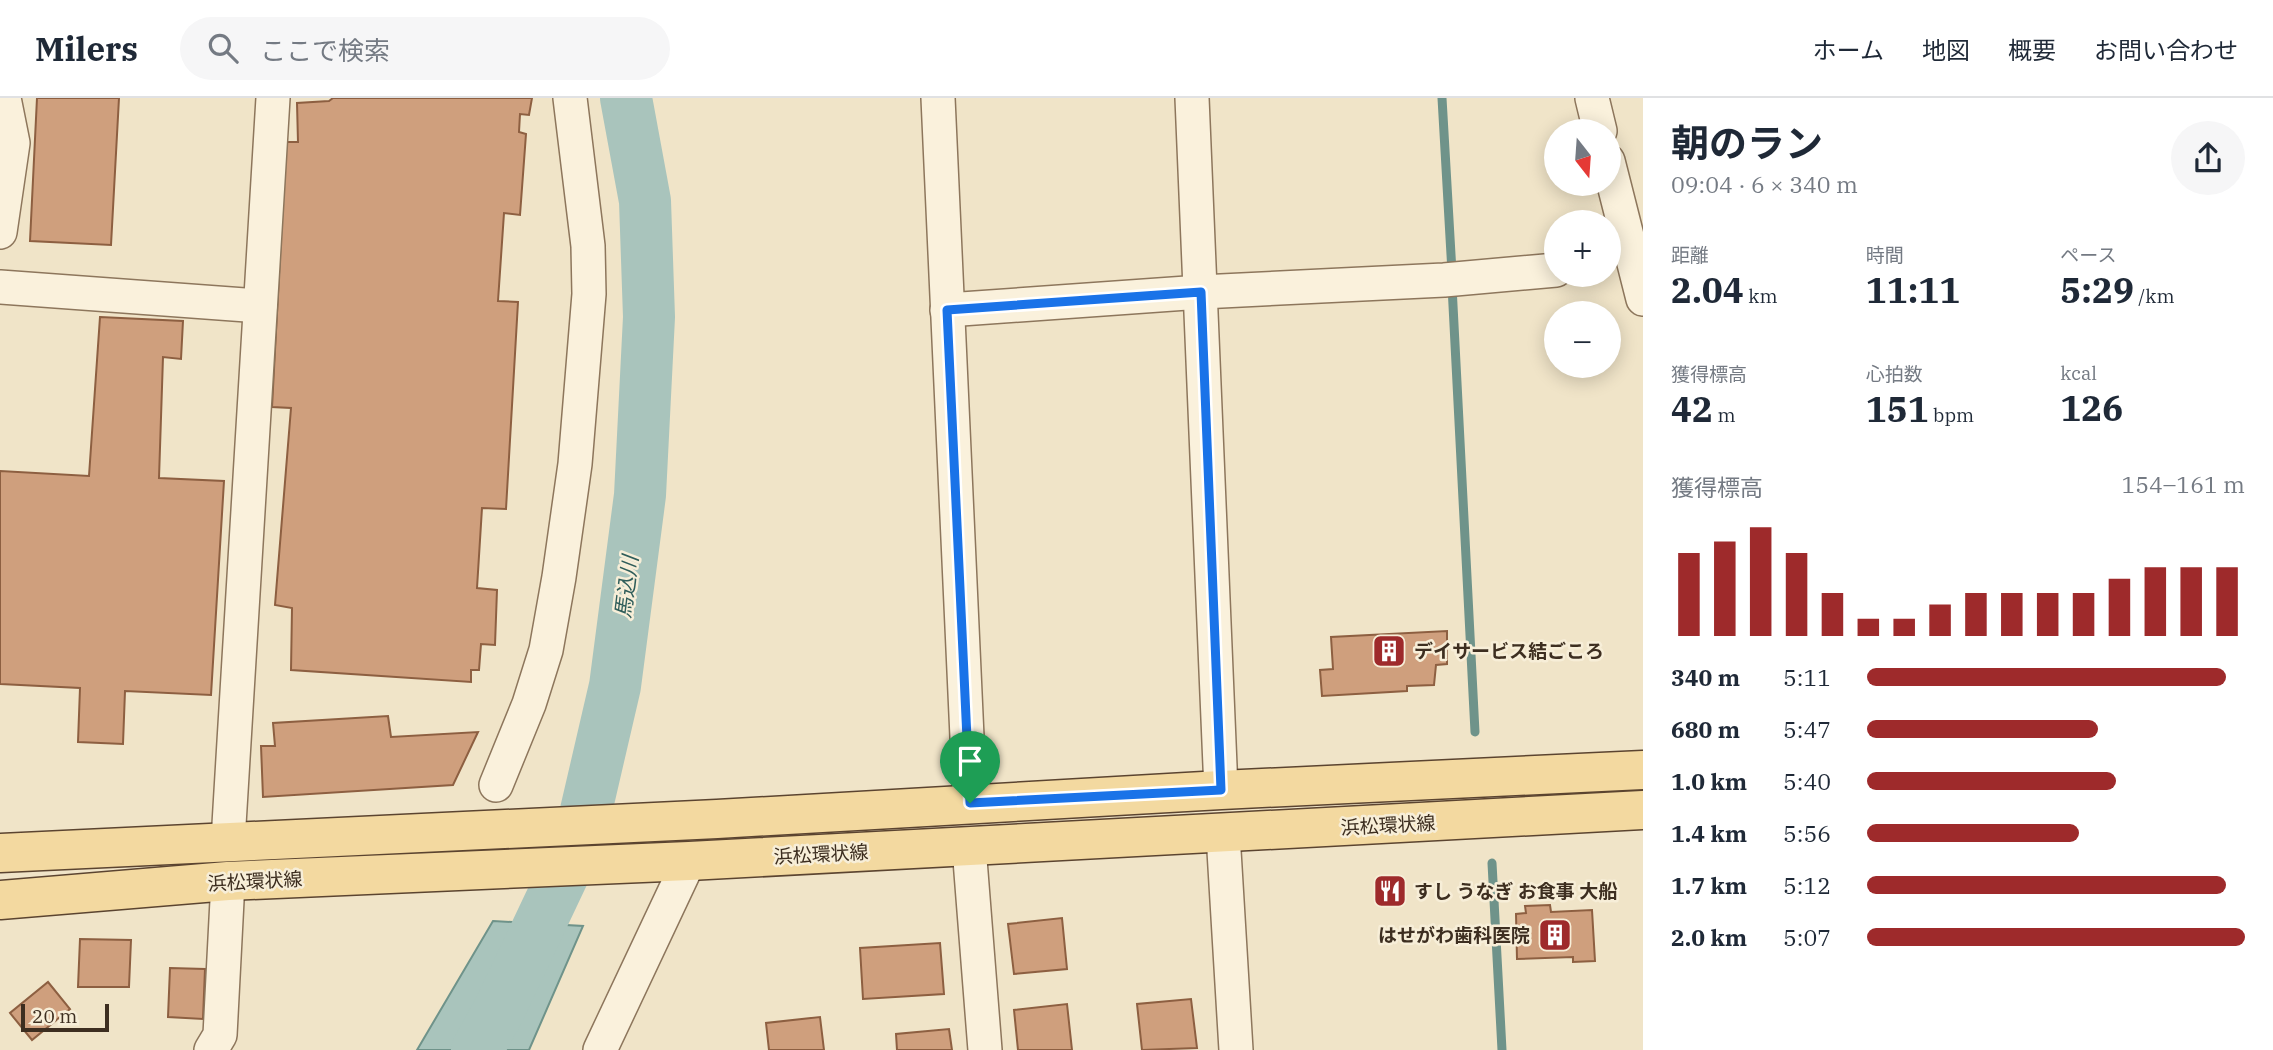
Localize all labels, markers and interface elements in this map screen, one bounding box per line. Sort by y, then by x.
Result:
search box [180,17,670,80]
text: Milers [35,27,138,70]
icon: search [204,29,242,67]
text: ここで検索 [260,33,390,67]
text: ホーム [1813,34,1884,66]
text: 地図 [1922,34,1970,66]
text: 概要 [2008,34,2056,66]
text: お問い合わせ [2094,34,2238,66]
text: 朝のラン [1671,118,1823,167]
north arrow [1544,119,1620,196]
map controls [1544,119,1621,378]
button: share [2171,121,2245,195]
text: 09:04 · 6 × 340 m [1671,169,1858,199]
button: + [1544,210,1621,287]
text: 距離 [1671,243,1709,267]
text: 時間 [1866,243,1904,267]
text: ペース [2060,243,2116,267]
text: 2.04 [1671,267,1744,313]
text: 11:11 [1866,267,1960,313]
text: 5:29 [2060,267,2134,313]
text: km [1744,284,1778,308]
text: /km [2134,284,2175,308]
button: − [1544,301,1621,378]
text: kcal [2060,361,2097,385]
text: 獲得標高 [1671,362,1747,386]
text: 心拍数 [1866,362,1923,386]
text: 126 [2060,385,2123,431]
text: 42 [1671,386,1713,432]
text: 151 [1866,386,1929,432]
text: m [1713,403,1736,427]
text: bpm [1929,403,1974,427]
text: 154–161 m [2121,469,2245,499]
text: 獲得標高 [1671,472,1763,502]
water label: 馬込川 [608,552,644,620]
building icon: デイサービス結ごころ [1370,632,1408,670]
place label: デイサービス結ごころ [1414,639,1604,663]
text: 340 m [1671,662,1740,692]
text: 5:11 [1783,662,1831,692]
text: 680 m [1671,714,1740,744]
text: 5:47 [1783,714,1831,744]
pin [940,731,1000,803]
icon: arrive [951,742,989,780]
text: 1.0 km [1671,766,1747,796]
text: 5:40 [1783,766,1831,796]
street label: 浜松環状線 [1340,811,1436,839]
text: 1.4 km [1671,818,1747,848]
text: 5:56 [1783,818,1831,848]
street label: 浜松環状線 [773,840,869,868]
street label: 浜松環状線 [207,867,303,895]
text: 1.7 km [1671,870,1747,900]
text: 5:12 [1783,870,1831,900]
restaurant icon: すし うなぎ お食事 大船 [1371,872,1409,910]
place label: すし うなぎ お食事 大船 [1414,879,1618,903]
building icon: はせがわ歯科医院 [1536,916,1574,954]
text: 2.0 km [1671,922,1747,952]
text: 5:07 [1783,922,1831,952]
place label: はせがわ歯科医院 [1378,923,1530,947]
scale bar [21,1001,108,1033]
text: 20 m [32,1004,77,1028]

